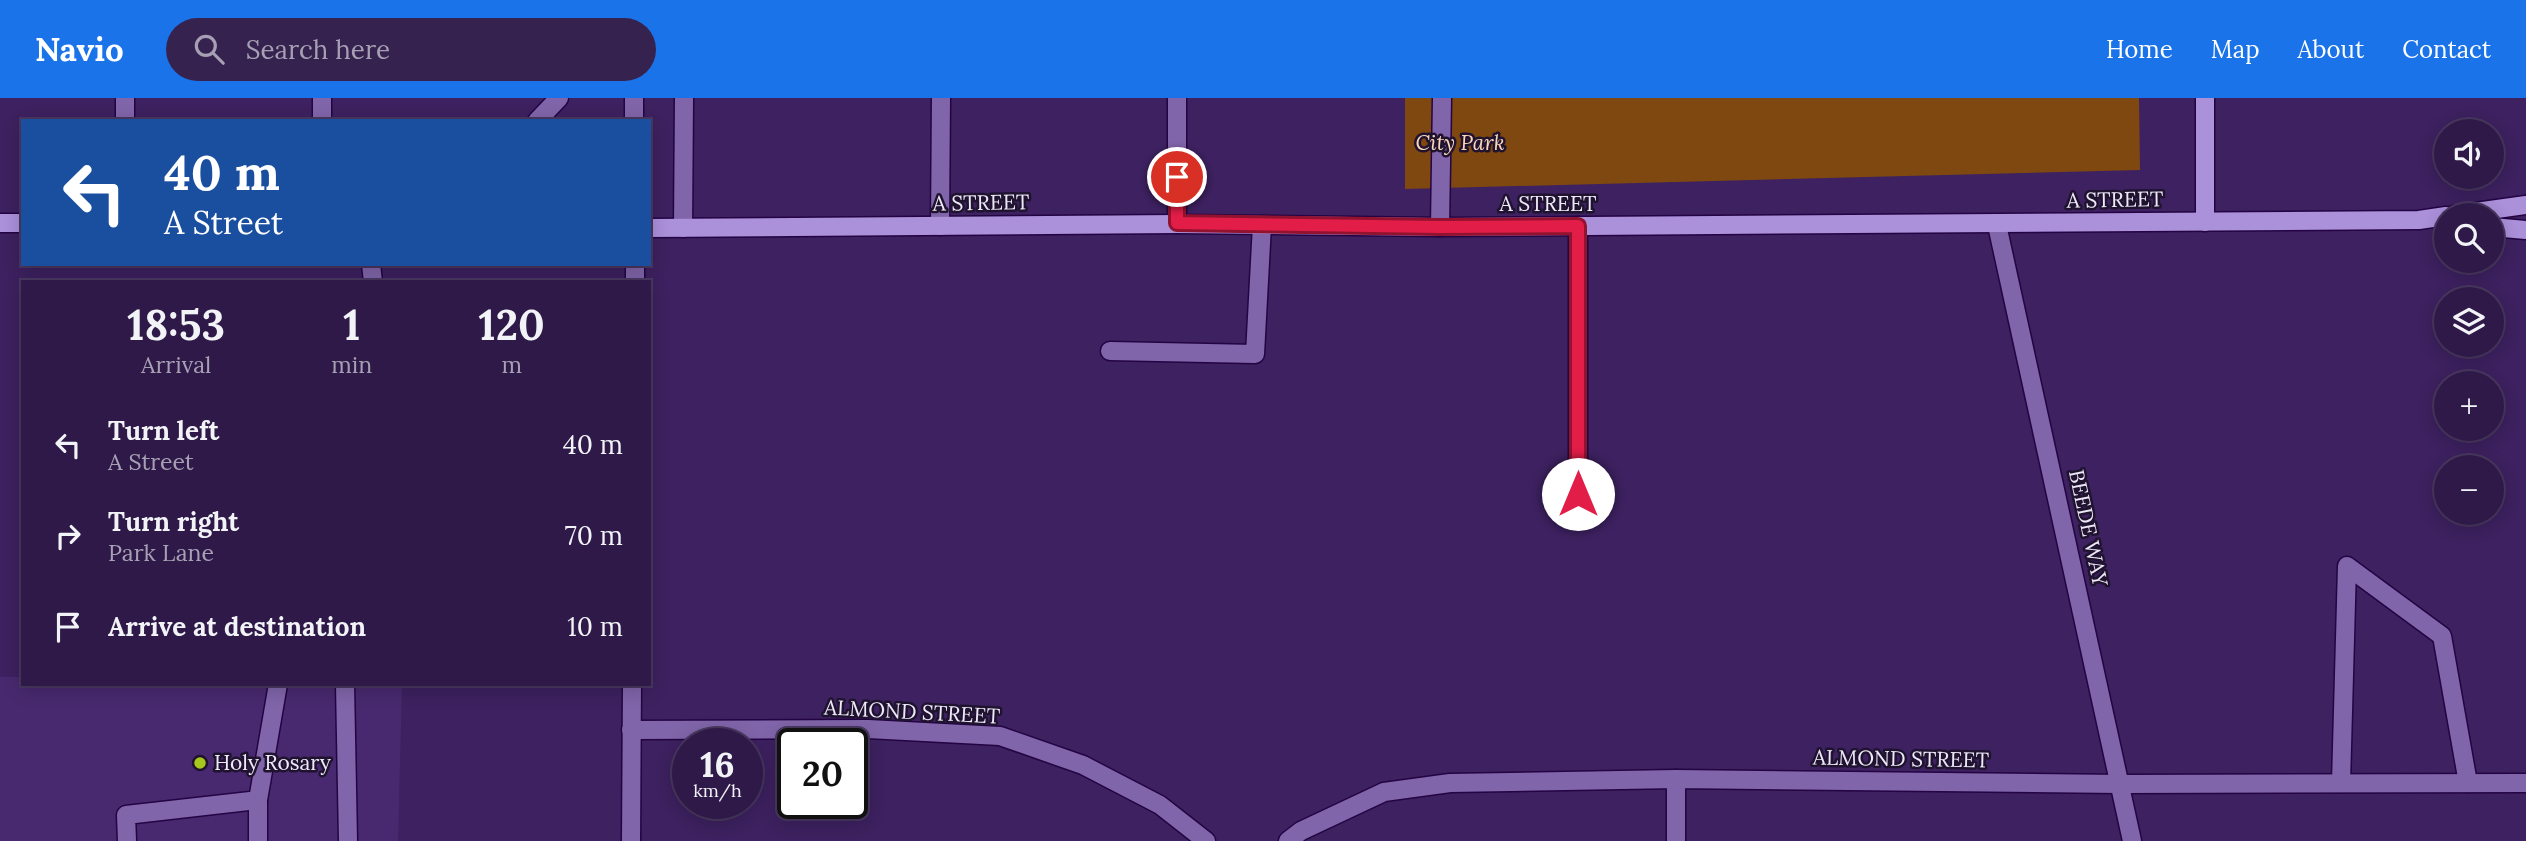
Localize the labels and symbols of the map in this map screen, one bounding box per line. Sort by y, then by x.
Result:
park label: City Park [1415,129,1505,156]
pin [1147,147,1207,207]
street label: A STREET [2065,185,2164,214]
street label: A STREET [931,188,1030,217]
street label: A STREET [1499,190,1596,217]
position arrow [1541,457,1615,531]
street label: BEEDE WAY [2063,467,2114,589]
street label: ALMOND STREET [822,693,1001,730]
speed limit sign: 20 [777,728,868,819]
street label: ALMOND STREET [1812,743,1989,774]
place label: Holy Rosary [214,749,331,776]
marker: Holy Rosary [192,755,208,771]

